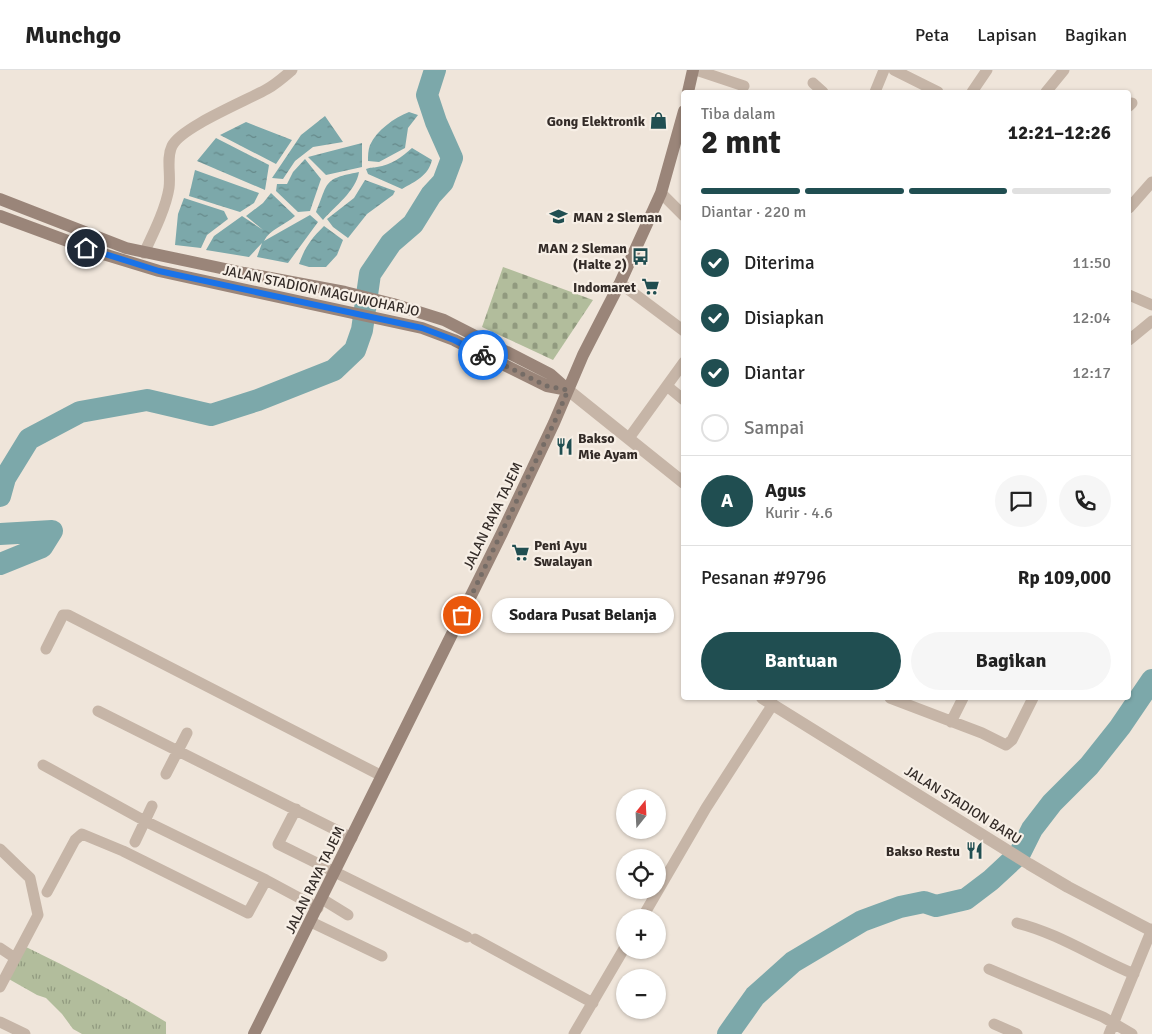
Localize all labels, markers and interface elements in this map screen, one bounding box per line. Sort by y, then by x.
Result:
text: Munchgo [25,20,121,50]
text: Peta [915,24,949,46]
text: Lapisan [977,24,1037,46]
text: Bagikan [1065,24,1127,46]
text: Tiba dalam [701,104,775,124]
shop icon: Gong Elektronik [649,111,669,131]
place label: Gong Elektronik [547,113,646,130]
text: 12:21–12:26 [1008,121,1111,145]
text: 2 mnt [701,123,781,162]
text: Diantar · 220 m [701,202,806,222]
school or university icon: MAN 2 Sleman [549,207,569,227]
place label: MAN 2 Sleman [573,209,663,226]
pin [65,227,107,269]
icon: home [72,234,100,262]
place label: MAN 2 Sleman (Halte 2) [538,240,627,273]
bus stop icon: MAN 2 Sleman (Halte 2) [631,246,651,266]
icon: check [701,249,729,277]
text: Diterima [744,251,815,275]
text: 11:50 [1072,253,1111,273]
street label: JALAN STADION MAGUWOHARJO [221,262,421,320]
supermarket icon: Indomaret [640,277,660,297]
place label: Indomaret [573,279,637,296]
icon: check [701,304,729,332]
text: Disiapkan [744,306,824,330]
text: 12:04 [1072,308,1111,328]
courier [458,330,508,380]
icon: bike [469,341,497,369]
icon: check [701,359,729,387]
text: Diantar [744,361,805,385]
text: 12:17 [1072,363,1111,383]
text: Sampai [744,416,804,440]
place label: Bakso Mie Ayam [578,430,638,463]
restaurant icon: Bakso Mie Ayam [554,436,574,456]
street label: JALAN RAYA TAJEM [460,459,526,573]
button: chat [995,475,1047,527]
button: phone [1059,475,1111,527]
text: Agus [765,479,806,503]
text: A [721,489,733,513]
text: Kurir · 4.6 [765,503,833,523]
place label: Peni Ayu Swalayan [534,537,593,570]
supermarket icon: Peni Ayu Swalayan [510,543,530,563]
text: Pesanan #9796 [701,566,827,590]
text: Rp 109,000 [1018,566,1111,590]
pin [441,594,483,636]
callout: Sodara Pusat Belanja [492,598,674,632]
icon: bag [448,601,476,629]
text: Sodara Pusat Belanja [509,605,657,625]
button: Bantuan [701,632,901,690]
button: Bagikan [911,632,1111,690]
street label: JALAN STADION BARU [901,762,1025,848]
north arrow [616,789,666,839]
map controls [616,789,666,1019]
street label: JALAN RAYA TAJEM [282,823,348,937]
restaurant icon: Bakso Restu [964,841,984,861]
place label: Bakso Restu [886,843,960,860]
button: locate [616,849,666,899]
button: + [616,909,666,959]
button: − [616,969,666,1019]

